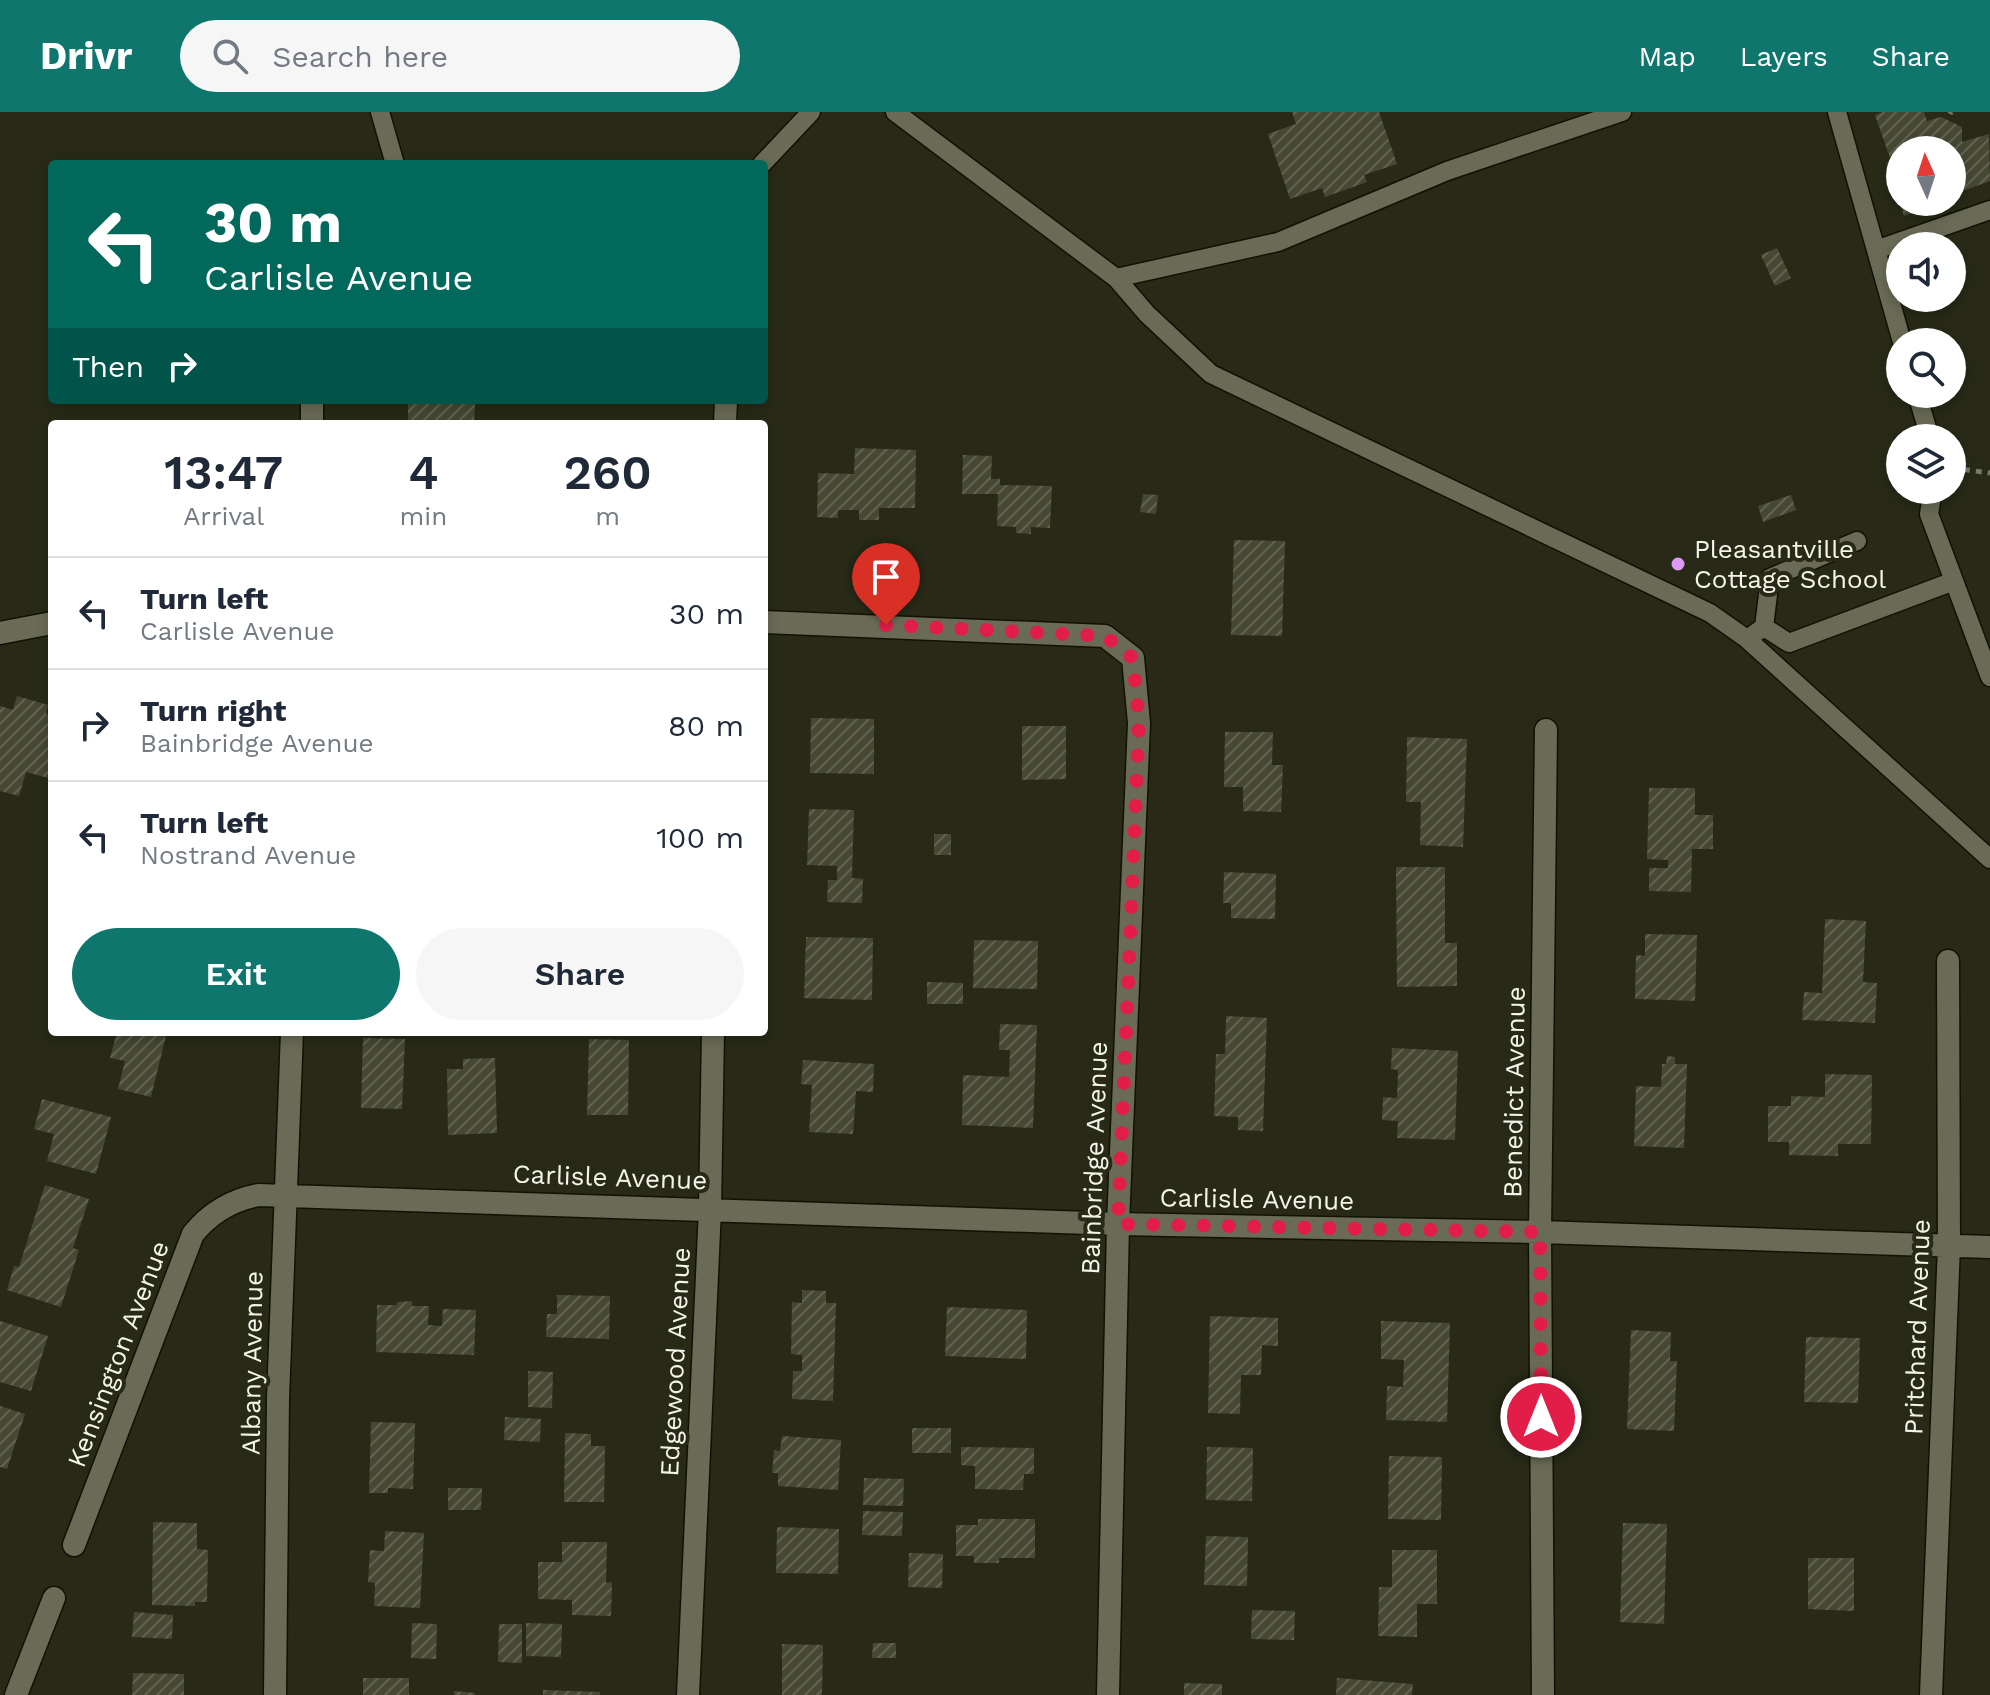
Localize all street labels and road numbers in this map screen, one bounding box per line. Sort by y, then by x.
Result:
street label: Benedict Avenue [1497,986,1531,1198]
street label: Bainbridge Avenue [1075,1041,1113,1275]
street label: Carlisle Avenue [512,1159,708,1195]
street label: Carlisle Avenue [1160,1182,1354,1216]
street label: Pritchard Avenue [1898,1219,1936,1435]
street label: Kensington Avenue [61,1237,175,1471]
street label: Edgewood Avenue [654,1247,696,1477]
street label: Albany Avenue [235,1271,269,1455]

